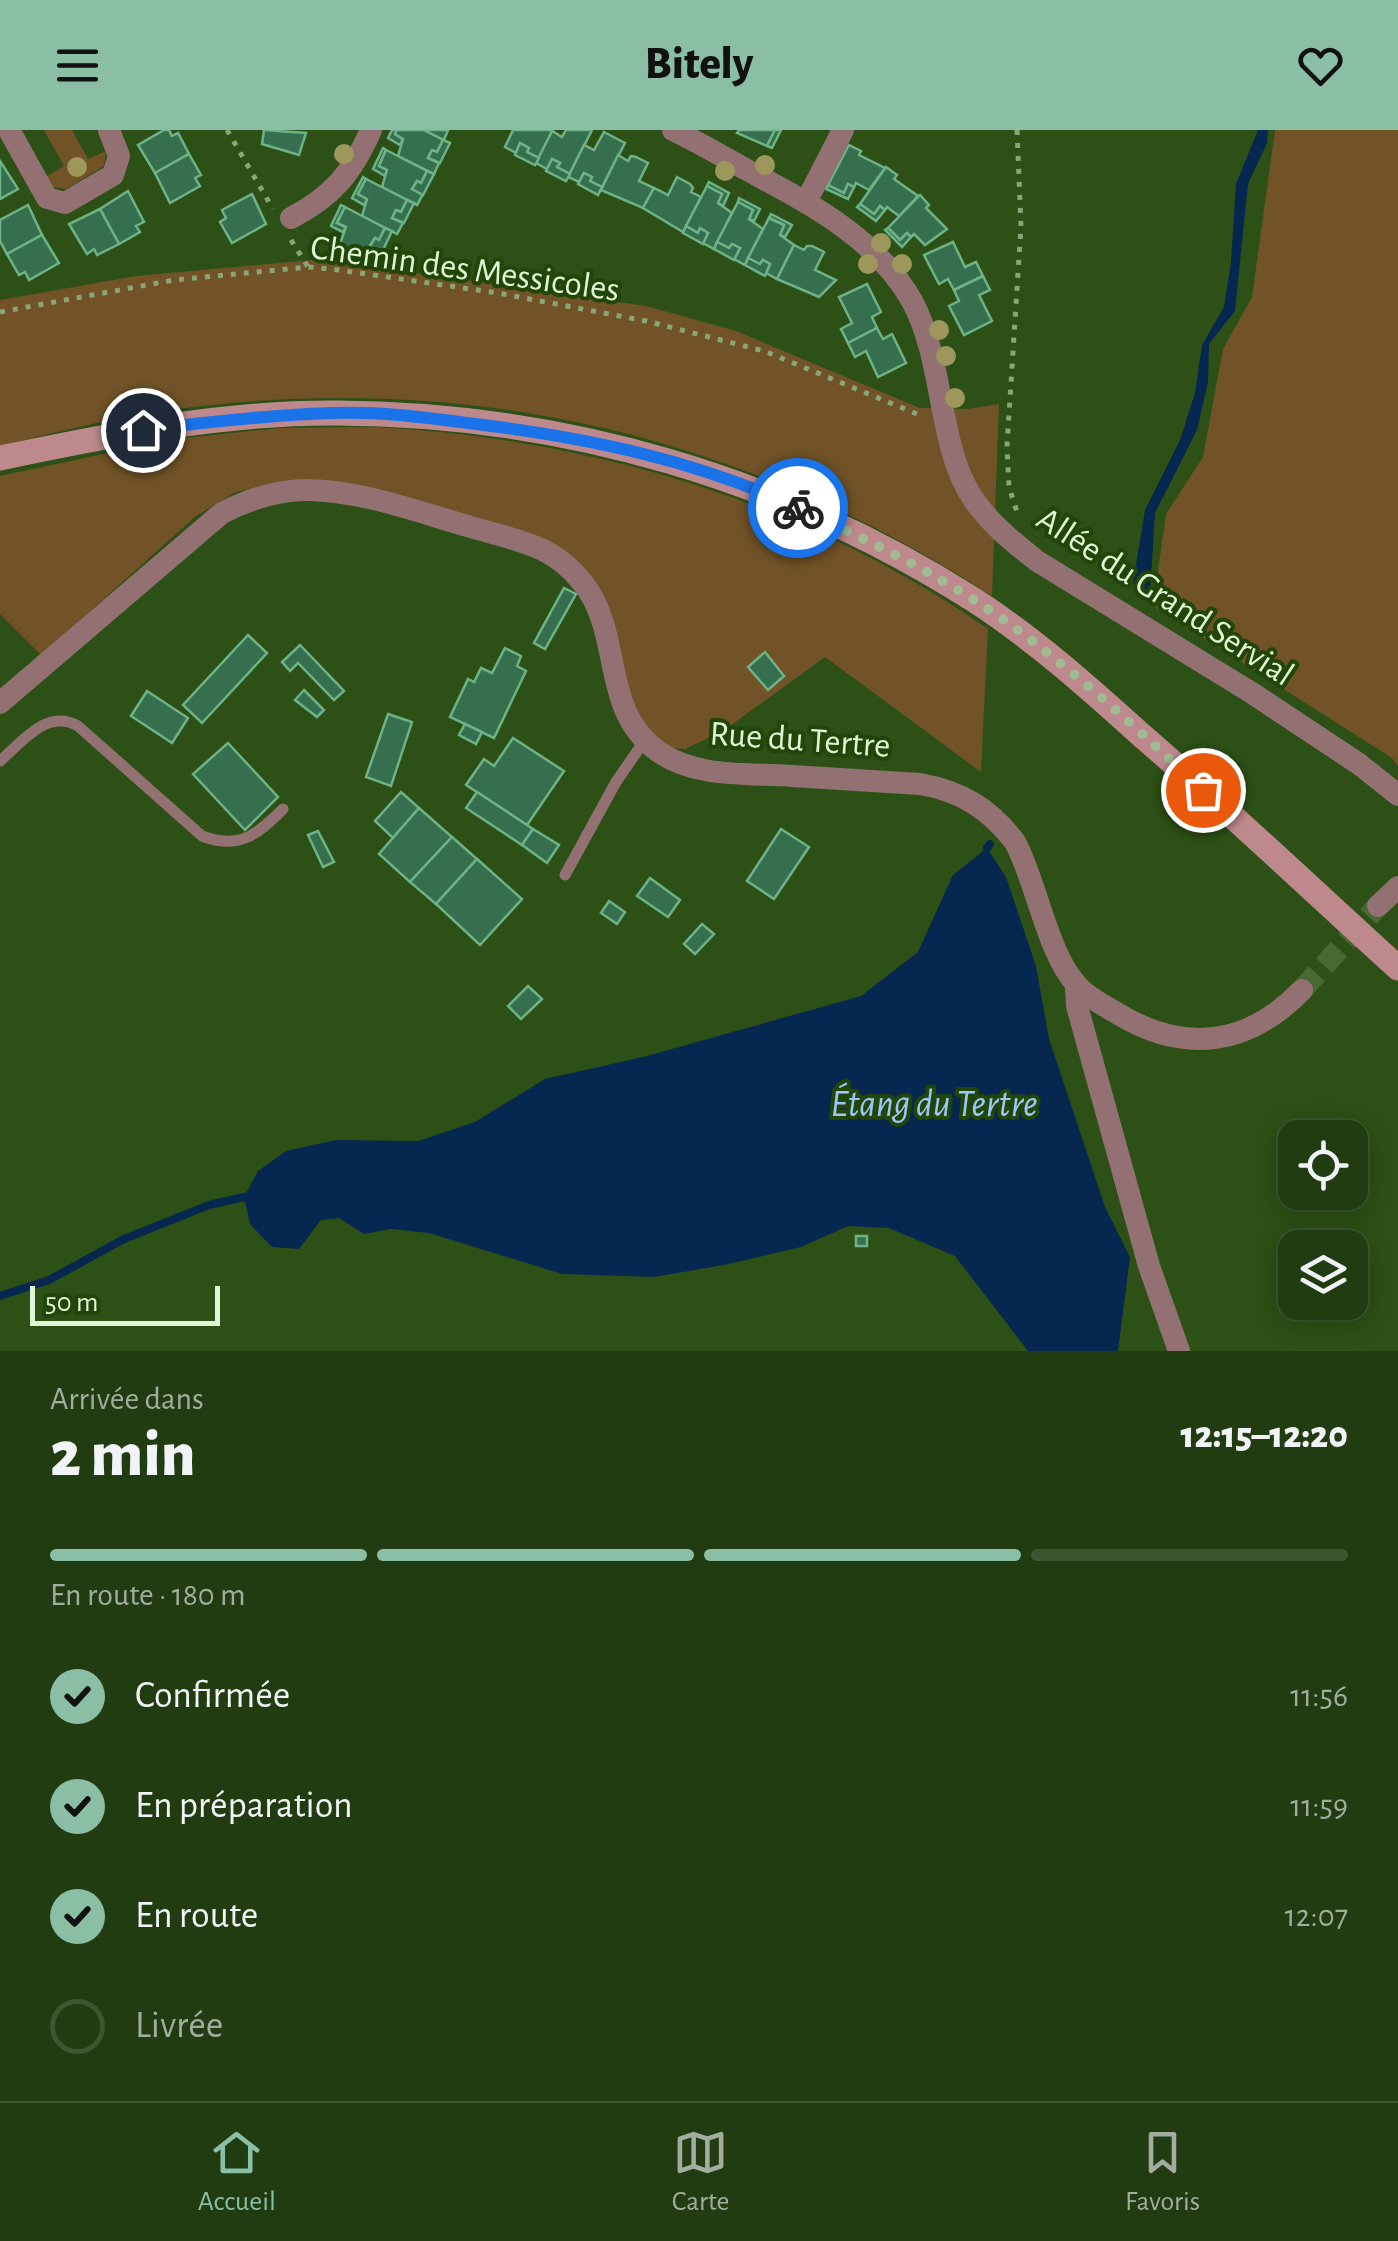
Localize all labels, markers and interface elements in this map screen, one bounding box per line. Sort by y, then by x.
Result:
icon: menu [50,38,105,93]
icon: heart [1293,38,1348,93]
text: Bitely [645,42,753,87]
street label: Chemin des Messicoles [308,230,622,308]
pin [101,388,186,473]
icon: home [116,403,171,458]
courier [748,458,848,558]
icon: bike [771,481,826,536]
street label: Allée du Grand Servial [1030,501,1300,693]
street label: Rue du Tertre [708,716,892,764]
pin [1161,748,1246,833]
icon: bag [1176,763,1231,818]
water label: Étang du Tertre [830,1082,1038,1124]
map controls [1278,1120,1368,1320]
button: locate [1278,1120,1368,1210]
button: layers [1278,1230,1368,1320]
scale bar [30,1281,220,1326]
text: 50 m [45,1289,99,1317]
text: Arrivée dans [50,1383,204,1415]
text: 12:15–12:20 [1181,1417,1348,1455]
text: 2 min [50,1423,196,1488]
text: En route · 180 m [50,1579,246,1611]
icon: check [50,1669,105,1724]
text: Confirmée [135,1677,290,1715]
text: 11:56 [1290,1680,1348,1712]
icon: check [50,1779,105,1834]
text: En préparation [135,1787,353,1825]
text: 11:59 [1290,1790,1348,1822]
icon: check [50,1889,105,1944]
text: En route [135,1897,258,1935]
text: 12:07 [1285,1900,1348,1932]
text: Livrée [135,2007,223,2045]
tab: Accueil [198,2125,276,2219]
tab: Carte [672,2125,729,2219]
tab: Favoris [1125,2125,1200,2219]

